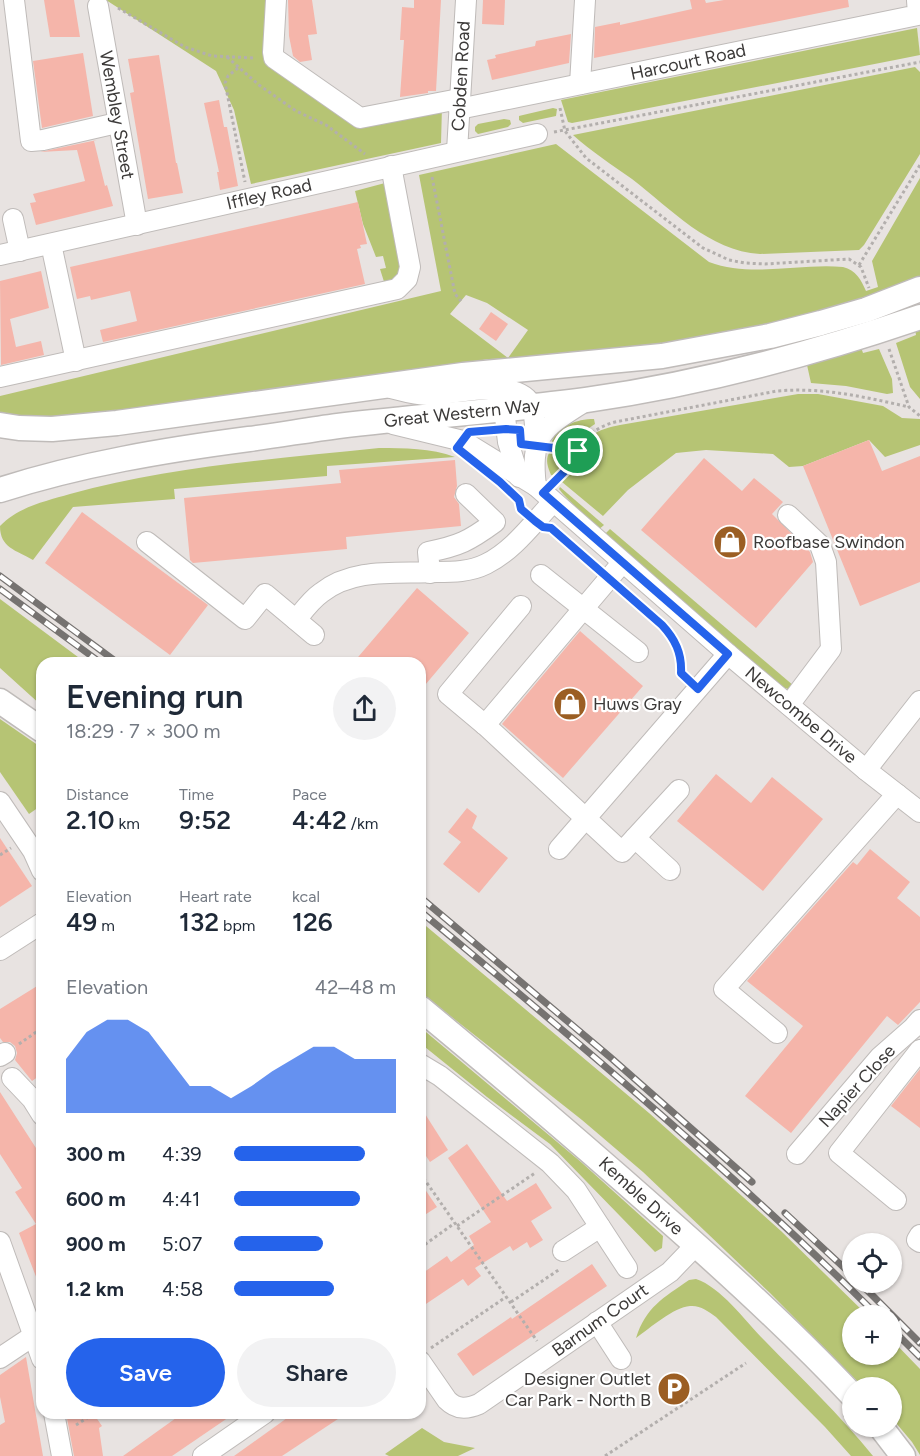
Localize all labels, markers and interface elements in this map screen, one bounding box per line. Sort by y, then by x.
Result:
street label: Cobden Road [447,20,475,132]
street label: Harcourt Road [628,39,748,85]
street label: Wembley Street [95,49,139,181]
street label: Iffley Road [224,173,314,215]
street label: Great Western Way [383,394,542,432]
pin [552,425,603,476]
icon: arrive [561,434,594,467]
shop icon: Roofbase Swindon [712,524,748,560]
place label: Roofbase Swindon [753,531,905,553]
street label: Newcombe Drive [741,662,862,768]
text: Evening run [66,677,243,716]
button: share [333,677,396,740]
shop icon: Huws Gray [552,686,588,722]
place label: Huws Gray [593,693,682,715]
text: 18:29 · 7 × 300 m [66,719,221,743]
text: Distance [66,785,129,804]
text: Time [179,785,214,804]
text: Pace [292,785,327,804]
text: 2.10 [66,804,115,836]
text: 9:52 [179,804,231,836]
text: 4:42 [292,804,347,836]
text: km [115,814,140,833]
text: /km [347,814,378,833]
text: Elevation [66,887,132,906]
text: Heart rate [179,887,252,906]
text: kcal [292,887,320,906]
text: 49 [66,906,97,938]
text: 132 [179,906,219,938]
text: 126 [292,906,333,938]
text: m [97,916,115,935]
text: bpm [219,916,255,935]
text: Elevation [66,975,148,999]
text: 42–48 m [315,975,396,999]
street label: Napier Close [814,1040,900,1132]
text: 300 m [66,1142,125,1166]
text: 4:39 [162,1142,202,1166]
street label: Kemble Drive [594,1152,688,1240]
text: 600 m [66,1187,126,1211]
text: 4:41 [162,1187,200,1211]
text: 900 m [66,1232,126,1256]
text: 5:07 [162,1232,202,1256]
map controls [842,1233,902,1437]
button: locate [842,1233,902,1293]
text: 1.2 km [66,1277,124,1301]
text: 4:58 [162,1277,203,1301]
street label: Barnum Court [548,1279,653,1361]
button: + [842,1305,902,1365]
button: Save [66,1338,225,1407]
button: Share [237,1338,396,1407]
place label: Designer Outlet Car Park - North B [505,1368,651,1411]
parking icon: Designer Outlet Car Park - North B [656,1371,692,1407]
button: − [842,1377,902,1437]

